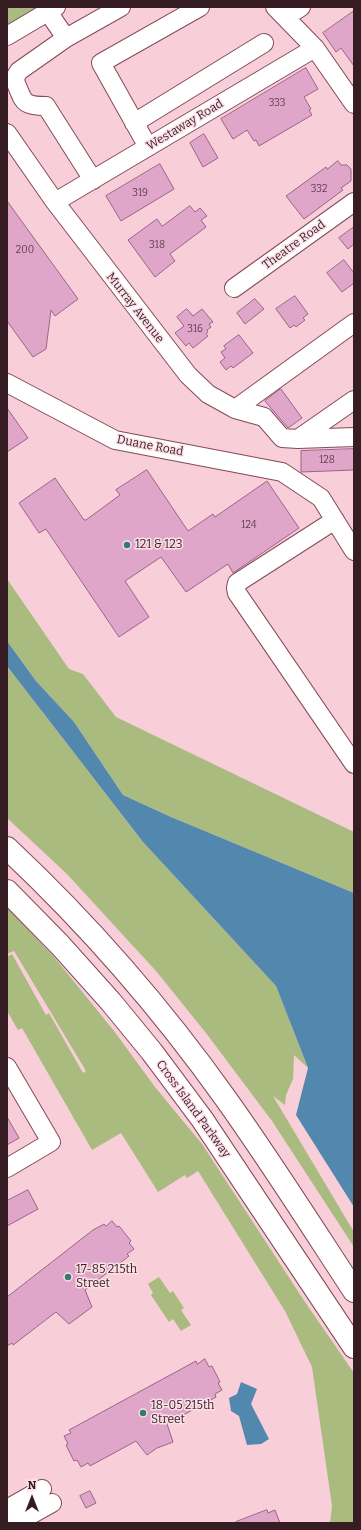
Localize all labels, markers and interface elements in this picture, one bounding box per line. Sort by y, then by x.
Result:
street label: Westaway Road [144,96,226,154]
house number: 333 [269,97,285,109]
house number: 332 [311,183,327,195]
house number: 319 [132,187,148,199]
street label: Theatre Road [260,217,328,273]
house number: 318 [149,239,165,251]
house number: 200 [16,244,34,256]
street label: Murray Avenue [103,270,167,346]
house number: 316 [187,323,203,335]
street label: Duane Road [116,433,184,459]
house number: 128 [319,454,335,466]
house number: 124 [241,519,257,531]
place label: 121 & 123 [135,538,183,552]
marker: 121 & 123 [122,540,132,550]
street label: Cross Island Parkway [153,1057,233,1161]
place label: 17-85 215th Street [76,1263,137,1291]
marker: 17-85 215th Street [63,1272,73,1282]
place label: 18-05 215th Street [151,1399,215,1427]
marker: 18-05 215th Street [138,1408,148,1418]
north arrow [12,1478,52,1518]
text: N [28,1479,36,1492]

